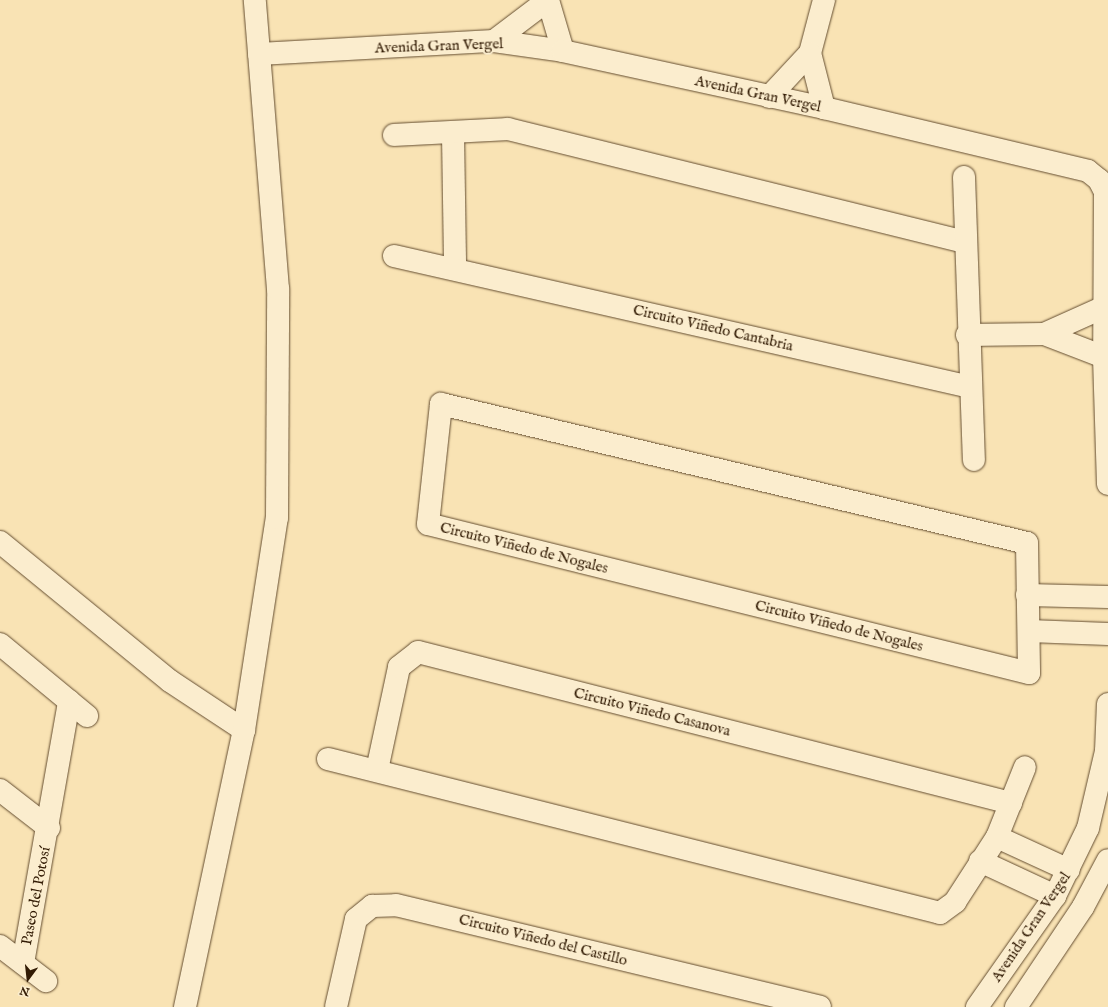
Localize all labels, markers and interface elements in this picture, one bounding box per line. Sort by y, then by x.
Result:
street label: Avenida Gran Vergel [374,35,504,57]
street label: Avenida Gran Vergel [693,72,823,116]
street label: Circuito Viñedo Cantabria [631,301,795,355]
street label: Circuito Viñedo de Nogales [438,518,610,578]
street label: Circuito Viñedo de Nogales [753,596,925,656]
street label: Circuito Viñedo Casanova [572,684,732,740]
street label: Paseo del Potosí [18,845,54,947]
street label: Avenida Gran Vergel [988,869,1074,985]
street label: Circuito Viñedo del Castillo [457,910,629,970]
north arrow [8,959,48,999]
text: N [18,983,31,999]

